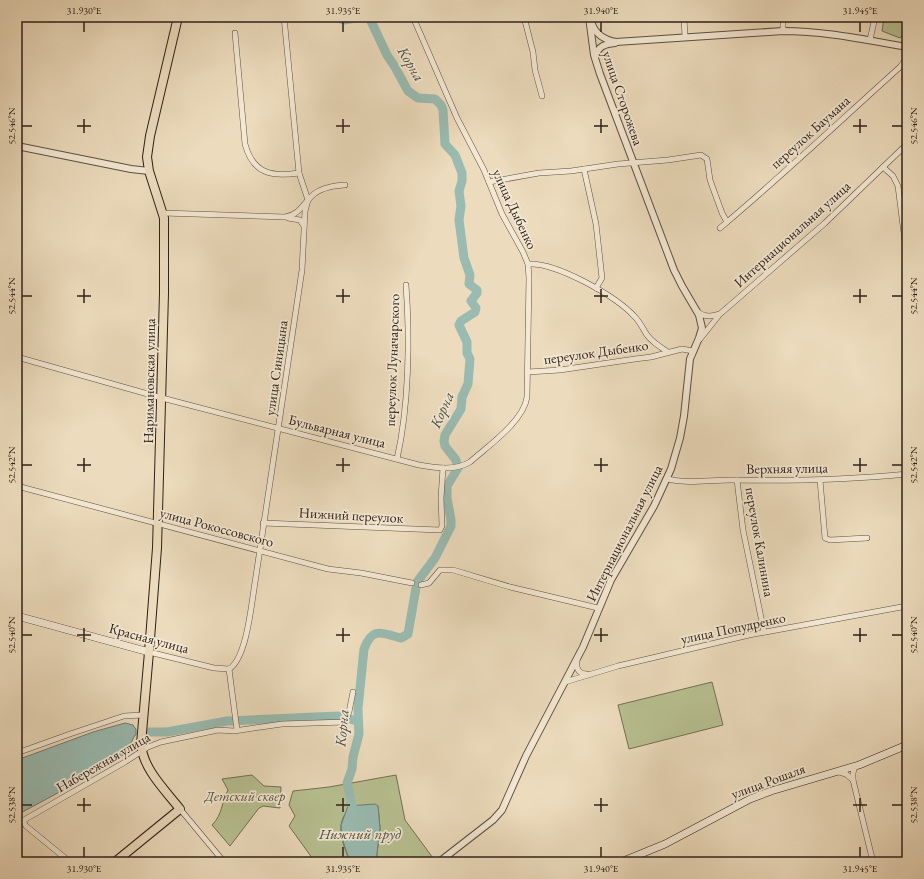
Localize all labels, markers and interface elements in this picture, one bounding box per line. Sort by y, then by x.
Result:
text: 31.930°E [67,4,102,17]
text: 31.935°E [326,4,361,17]
text: 31.940°E [584,4,619,17]
text: 31.945°E [843,4,878,17]
water label: Корна [393,42,429,85]
street label: улица Сторожева [598,49,648,148]
street label: переулок Баумана [766,91,854,173]
text: 52.546°N [5,107,18,145]
text: 52.546°N [907,107,920,145]
street label: улица Дыбенко [489,166,541,252]
street label: Интернациональная улица [730,176,854,291]
text: 52.544°N [5,277,18,315]
text: 52.544°N [907,277,920,315]
street label: переулок Луначарского [381,293,403,427]
street label: Наримановская улица [139,318,159,444]
street label: улица Синицына [260,319,292,417]
street label: переулок Дыбенко [543,336,649,368]
water label: Корна [425,389,458,432]
street label: Бульварная улица [286,410,388,452]
text: 52.542°N [5,446,18,484]
text: 52.542°N [907,446,920,484]
street label: Верхняя улица [746,458,828,478]
street label: Интернациональная улица [582,461,667,604]
street label: переулок Калинина [742,486,779,598]
street label: улица Рокоссовского [158,503,276,551]
street label: Нижний переулок [298,503,404,527]
street label: улица Попудренко [679,608,787,648]
text: 52.540°N [5,616,18,654]
text: 52.540°N [907,616,920,654]
street label: Красная улица [107,619,191,657]
water label: Корна [330,708,353,748]
street label: Набережная улица [53,728,154,796]
street label: улица Рошаля [728,759,808,803]
text: 52.538°N [5,786,18,824]
text: 52.538°N [907,786,920,824]
park label: Детский сквер [204,787,285,805]
water label: Нижний пруд [318,824,401,843]
text: 31.930°E [67,862,102,875]
text: 31.935°E [326,862,361,875]
text: 31.940°E [584,862,619,875]
text: 31.945°E [843,862,878,875]

